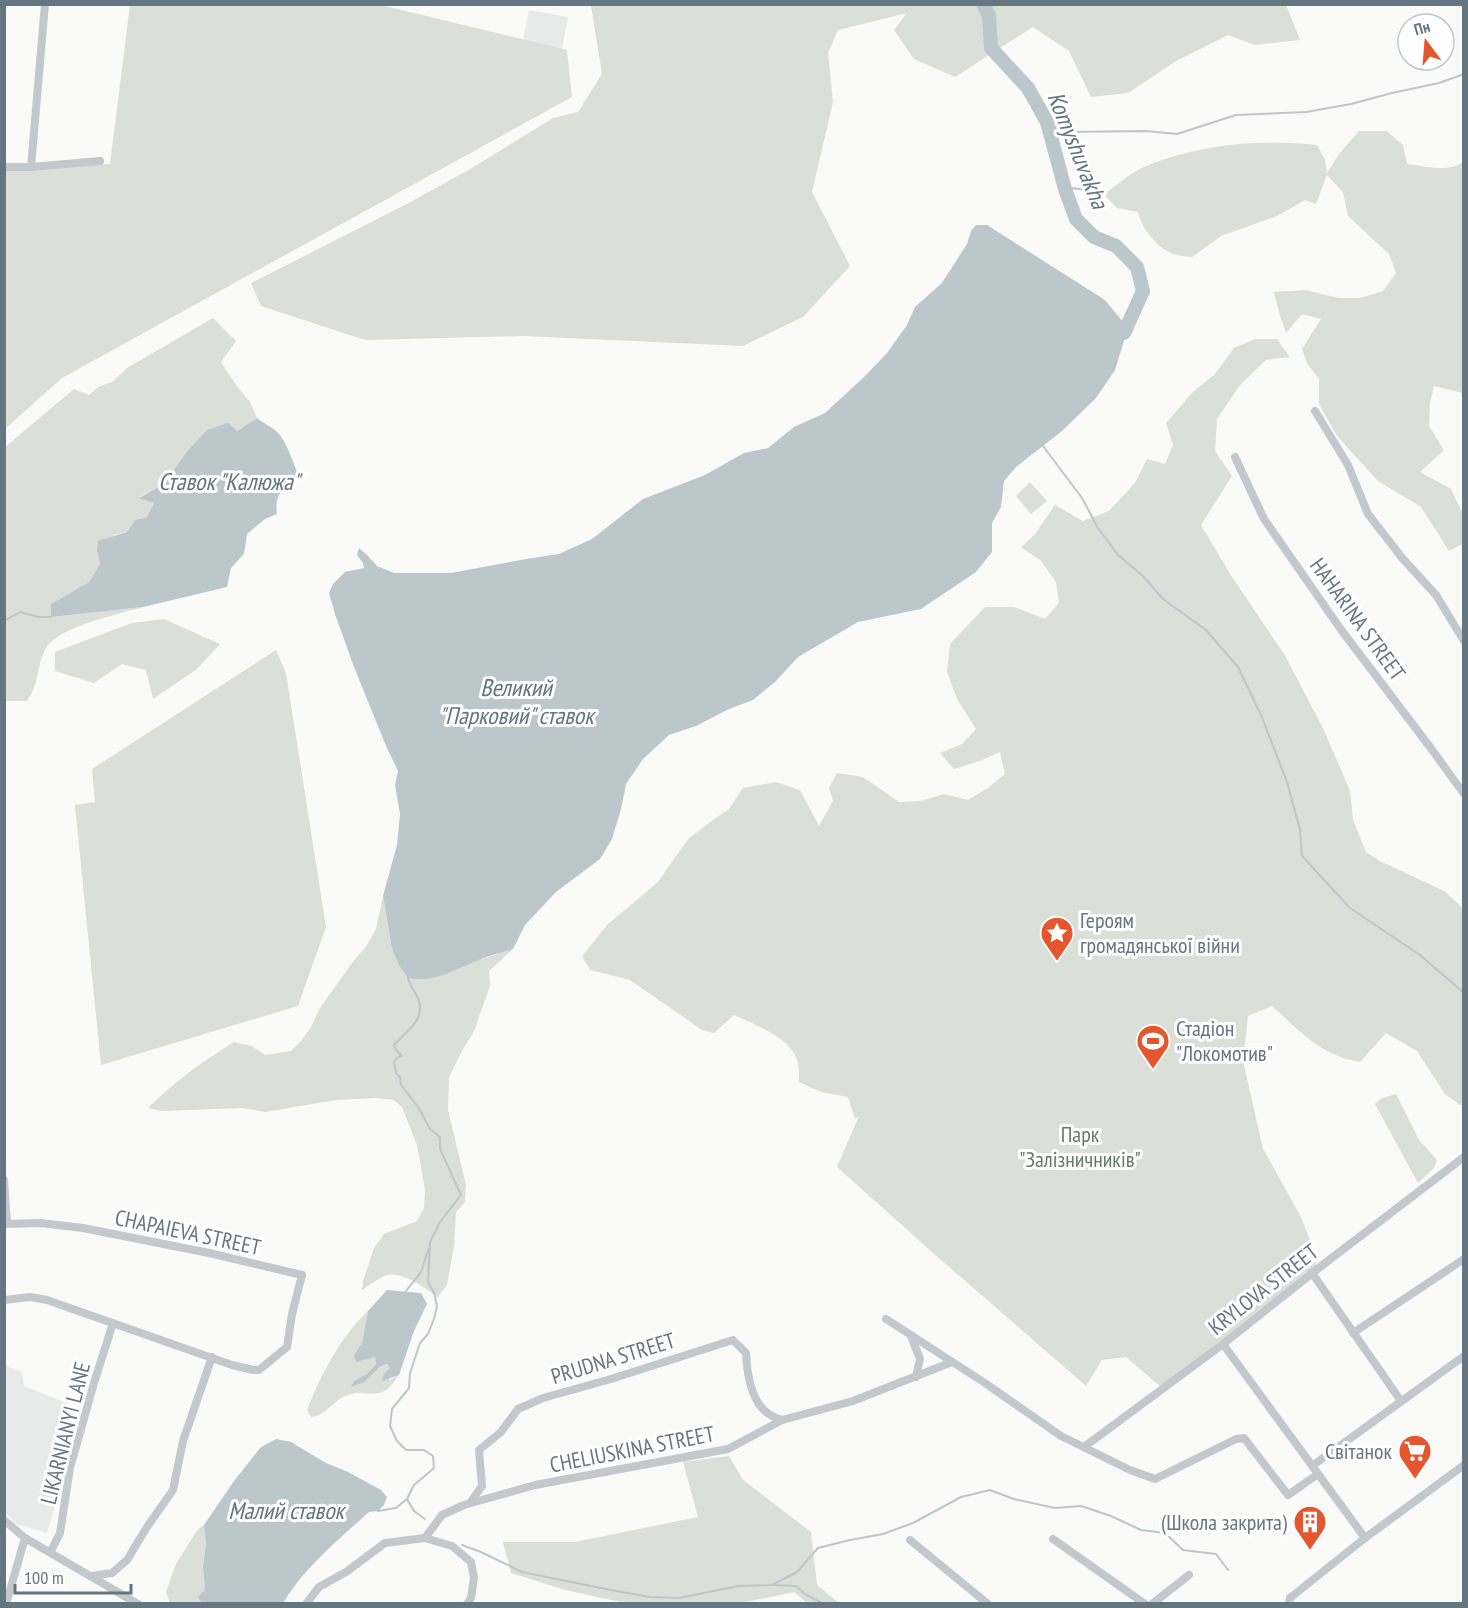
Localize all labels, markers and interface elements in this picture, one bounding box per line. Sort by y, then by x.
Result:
north arrow [1396,12,1456,72]
text: Пн [1412,16,1432,39]
water label: Komyshuvakha [1041,87,1116,214]
water label: Ставок "Калюжа" [158,466,304,497]
street label: HAHARINA STREET [1304,552,1412,686]
water label: Великий "Парковий" ставок [439,672,596,731]
place label: Героям громадянської війни [1080,906,1240,959]
place icon: Героям громадянської війни [1039,915,1075,962]
place label: Стадіон "Локомотив" [1176,1014,1273,1067]
sports icon: Стадіон "Локомотив" [1135,1023,1171,1070]
park label: Парк "Залізничників" [1019,1120,1141,1173]
street label: CHAPAIEVA STREET [113,1203,264,1261]
street label: KRYLOVA STREET [1202,1237,1324,1341]
street label: PRUDNA STREET [548,1326,679,1390]
street label: LIKARNIANYI LANE [34,1359,96,1507]
street label: CHELIUSKINA STREET [547,1419,717,1479]
supermarket icon: Світанок [1397,1433,1433,1480]
place label: Світанок [1325,1437,1392,1465]
water label: Малий ставок [228,1495,347,1526]
building icon: (Школа закрита) [1292,1504,1328,1551]
place label: (Школа закрита) [1161,1508,1288,1536]
scale bar [15,1557,130,1595]
text: 100 m [24,1566,64,1589]

